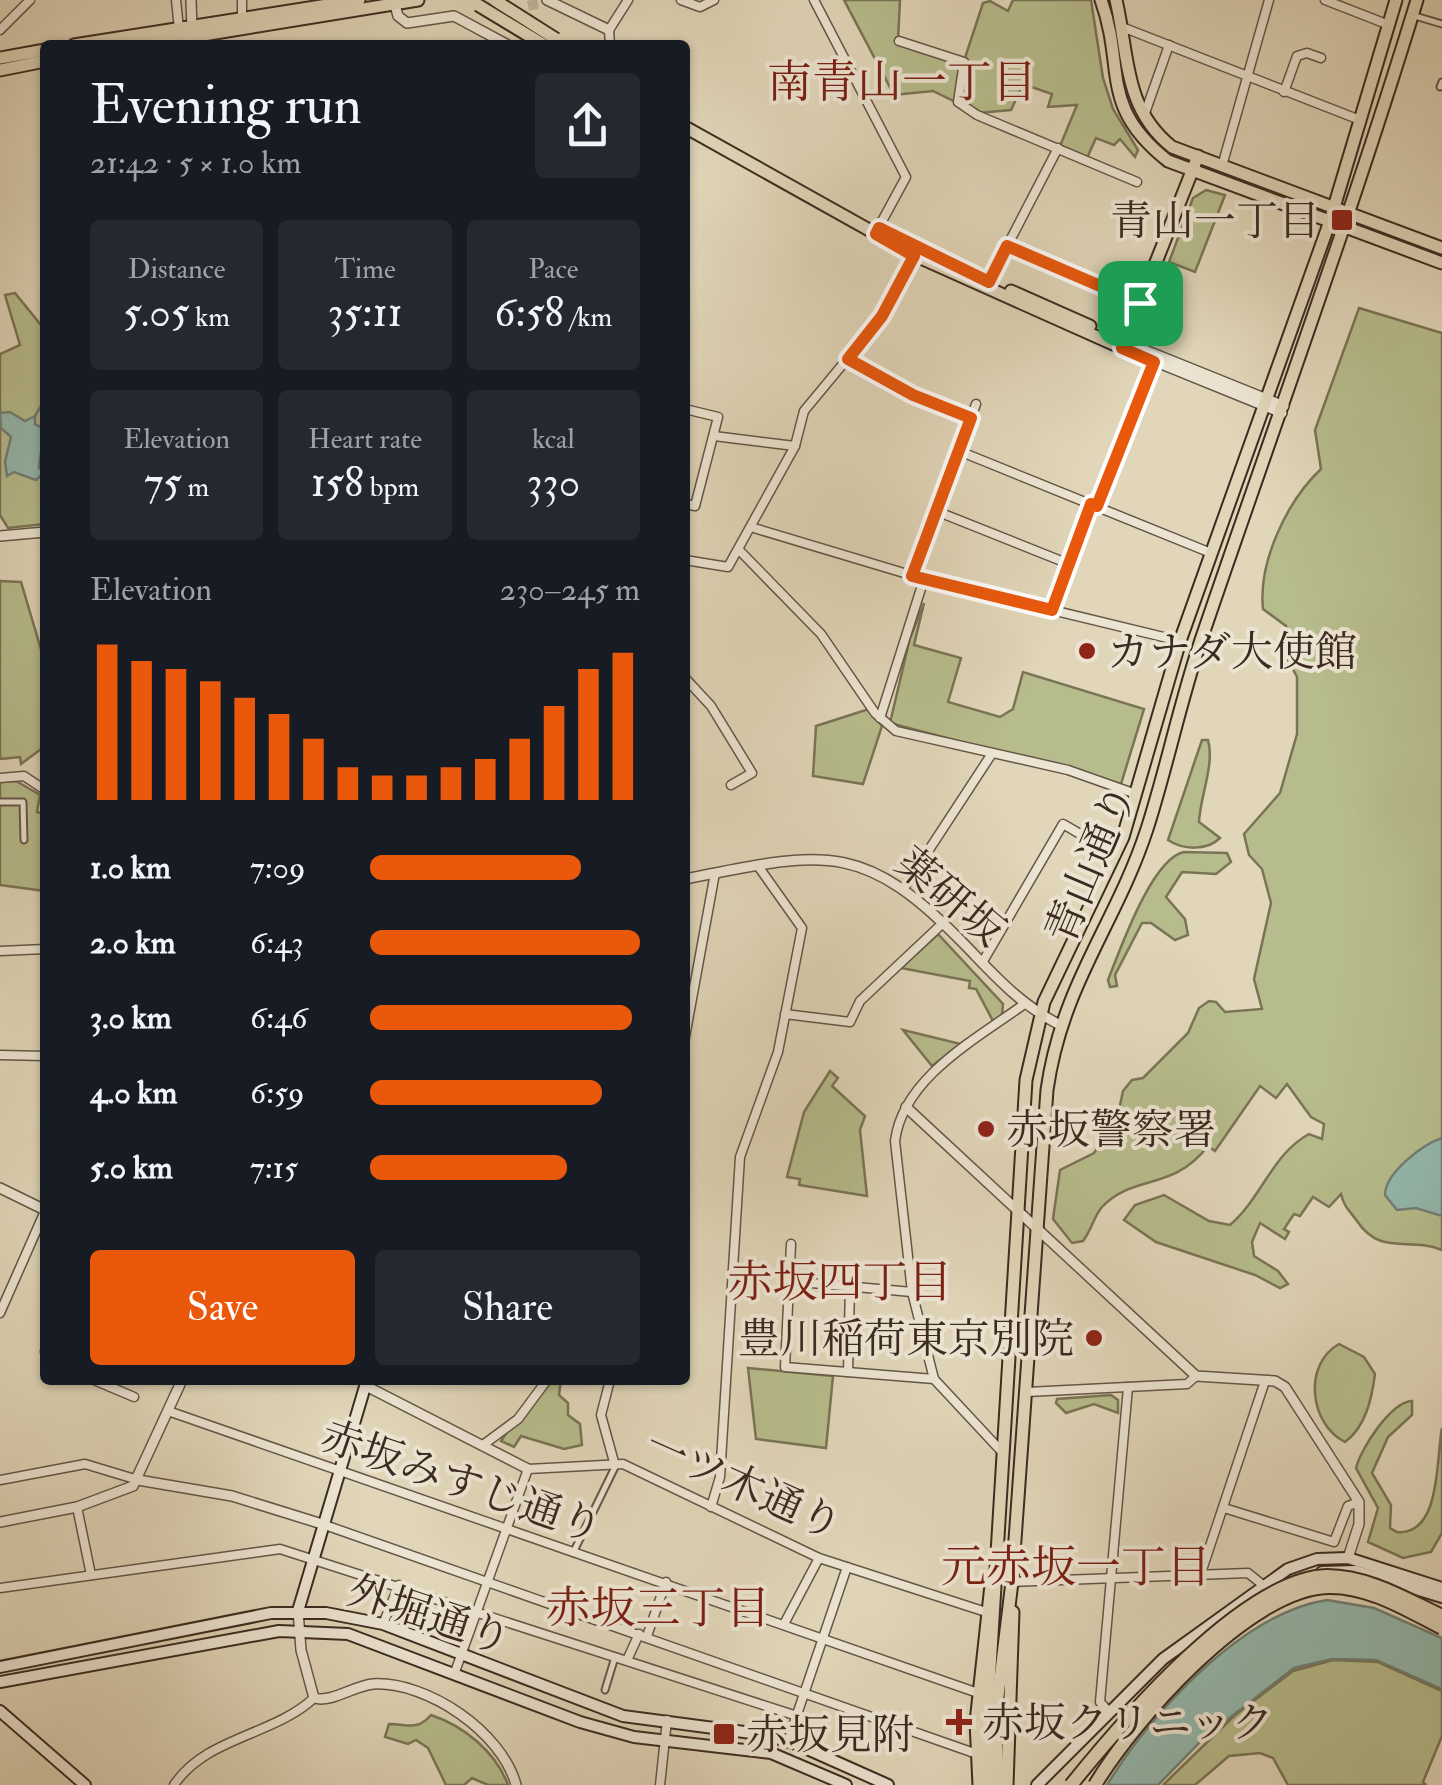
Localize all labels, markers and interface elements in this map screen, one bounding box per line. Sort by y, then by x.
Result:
district label: 南青山一丁目 [767,55,1037,111]
text: Evening run [90,71,362,140]
button: share [535,73,640,178]
text: 21:42 · 5 × 1.0 km [90,143,301,183]
place label: 青山一丁目 [1110,196,1320,248]
marker: 青山一丁目 [1329,207,1355,233]
text: Distance [128,252,226,287]
text: Time [334,252,396,287]
text: Pace [528,252,578,287]
pin [1098,261,1183,346]
icon: arrive [1113,276,1168,331]
text: 5.05 [123,287,189,339]
text: 35:11 [328,287,402,339]
text: 6:58 [494,287,564,339]
text: km [189,300,230,335]
text: /km [564,300,612,335]
text: Elevation [123,422,230,457]
text: Heart rate [308,422,422,457]
text: kcal [532,422,575,457]
text: 75 [144,457,182,509]
text: 158 [311,457,364,509]
text: 330 [526,457,580,509]
text: m [182,470,209,505]
text: bpm [364,470,419,505]
text: Elevation [90,570,212,610]
text: 230–245 m [500,570,640,610]
place label: カナダ大使館 [1107,627,1357,679]
marker: カナダ大使館 [1076,640,1098,662]
street label: 青山通り [1035,776,1149,951]
street label: 薬研坂 [885,837,1015,958]
text: 1.0 km [90,848,171,888]
text: 7:09 [250,848,305,888]
text: 2.0 km [90,923,176,963]
text: 6:43 [250,923,304,963]
text: 3.0 km [90,998,172,1038]
text: 6:46 [250,998,307,1038]
text: 4.0 km [90,1073,177,1113]
text: 6:59 [250,1073,305,1113]
place label: 赤坂警察署 [1006,1105,1216,1157]
marker: 赤坂警察署 [975,1118,997,1140]
text: 5.0 km [90,1148,173,1188]
text: 7:15 [250,1148,298,1188]
button: Save [90,1250,355,1365]
button: Share [375,1250,640,1365]
district label: 赤坂四丁目 [727,1255,953,1311]
place label: 豊川稲荷東京別院 [738,1314,1074,1366]
marker: 豊川稲荷東京別院 [1083,1327,1105,1349]
street label: 赤坂みすじ通り [314,1410,609,1555]
street label: 一ツ木通り [637,1419,850,1552]
district label: 元赤坂一丁目 [941,1540,1211,1596]
street label: 外堀通り [341,1565,517,1667]
district label: 赤坂三丁目 [545,1581,771,1637]
place label: 赤坂クリニック [982,1698,1273,1750]
marker: 赤坂クリニック [946,1709,972,1735]
place label: 赤坂見附 [746,1710,914,1762]
marker: 赤坂見附 [711,1721,737,1747]

